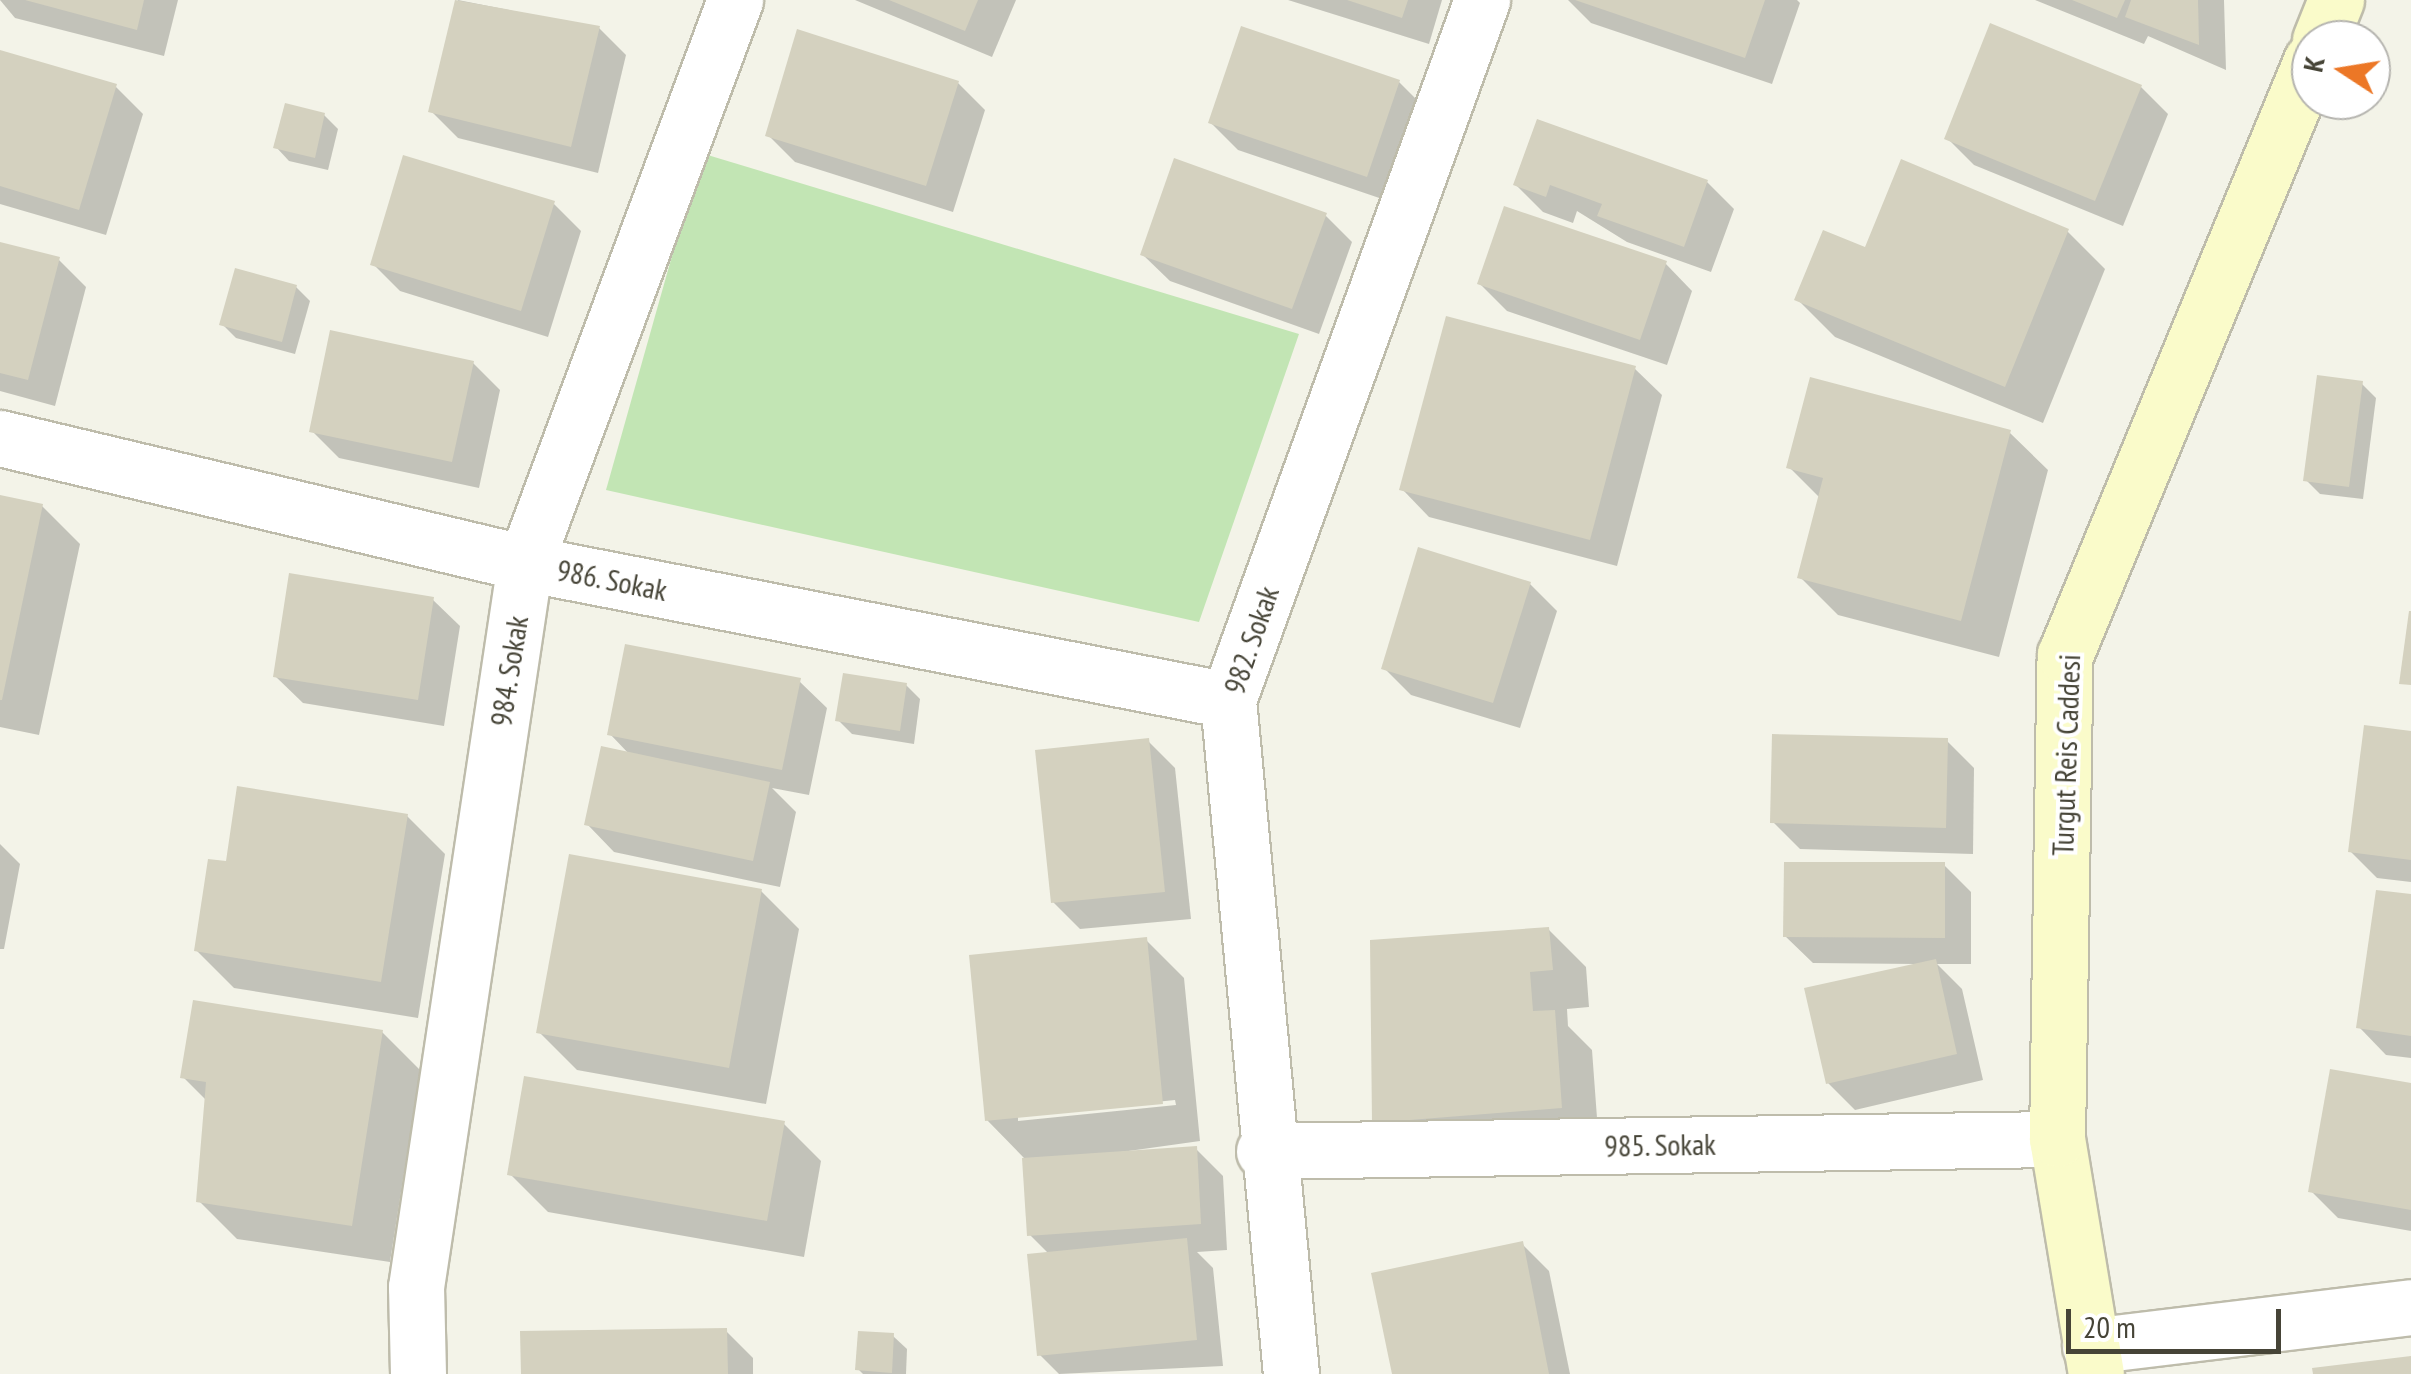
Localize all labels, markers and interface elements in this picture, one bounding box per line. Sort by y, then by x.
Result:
north arrow [2291,20,2391,120]
text: K [2294,53,2333,75]
street label: 986. Sokak [553,552,671,608]
street label: 982. Sokak [1216,581,1286,699]
street label: 984. Sokak [482,612,536,730]
street label: Turgut Reis Caddesi [2044,654,2088,856]
street label: 985. Sokak [1603,1126,1717,1164]
scale bar [2071,1289,2286,1351]
text: 20 m [2083,1307,2136,1346]

